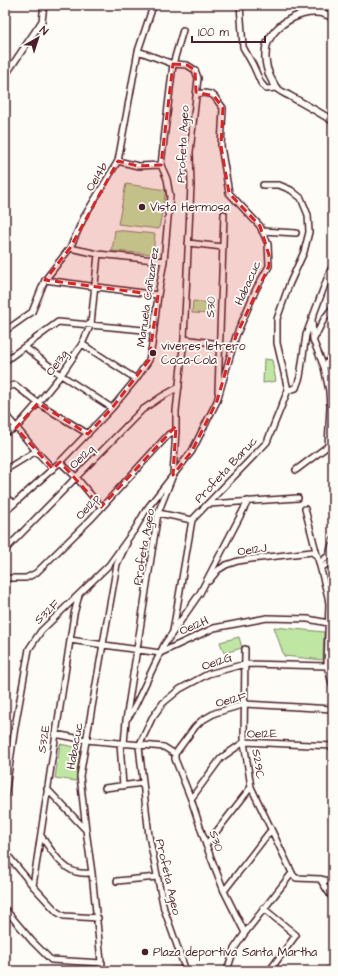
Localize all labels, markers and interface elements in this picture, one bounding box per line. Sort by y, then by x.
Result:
north arrow [18,18,58,58]
scale bar [192,18,265,44]
text: N [37,23,51,39]
text: 100 m [198,24,229,41]
street label: Profeta Ageo [172,105,195,183]
street label: Oe14b [82,159,112,195]
place label: Vista Hermosa [150,199,230,216]
marker: Vista Hermosa [137,202,147,212]
street label: Manuela Cañizarez [133,246,163,348]
street label: Habacuc [231,257,266,308]
street label: S30 [202,296,220,318]
place label: viveres letrero Coca-Cola [161,338,246,369]
street label: Oe13g [42,347,73,380]
marker: viveres letrero Coca-Cola [148,348,158,358]
street label: Profeta Baruc [191,433,262,507]
street label: Oe12q [66,441,98,473]
street label: Oe12p [72,490,104,524]
street label: Profeta Ageo [129,507,160,587]
street label: Oe12J [236,539,268,560]
street label: S32F [31,595,64,628]
street label: Oe12H [177,612,211,640]
street label: Oe12G [200,649,235,675]
street label: Oe12F [214,688,249,712]
street label: Habacuc [63,721,88,771]
street label: S32E [33,724,55,754]
street label: Oe12E [247,725,277,743]
street label: S29C [247,748,269,781]
street label: S30 [204,828,228,854]
street label: Profeta Ageo [150,837,185,917]
place label: Plaza deportiva Santa Martha [153,944,317,961]
marker: Plaza deportiva Santa Martha [140,947,150,957]

